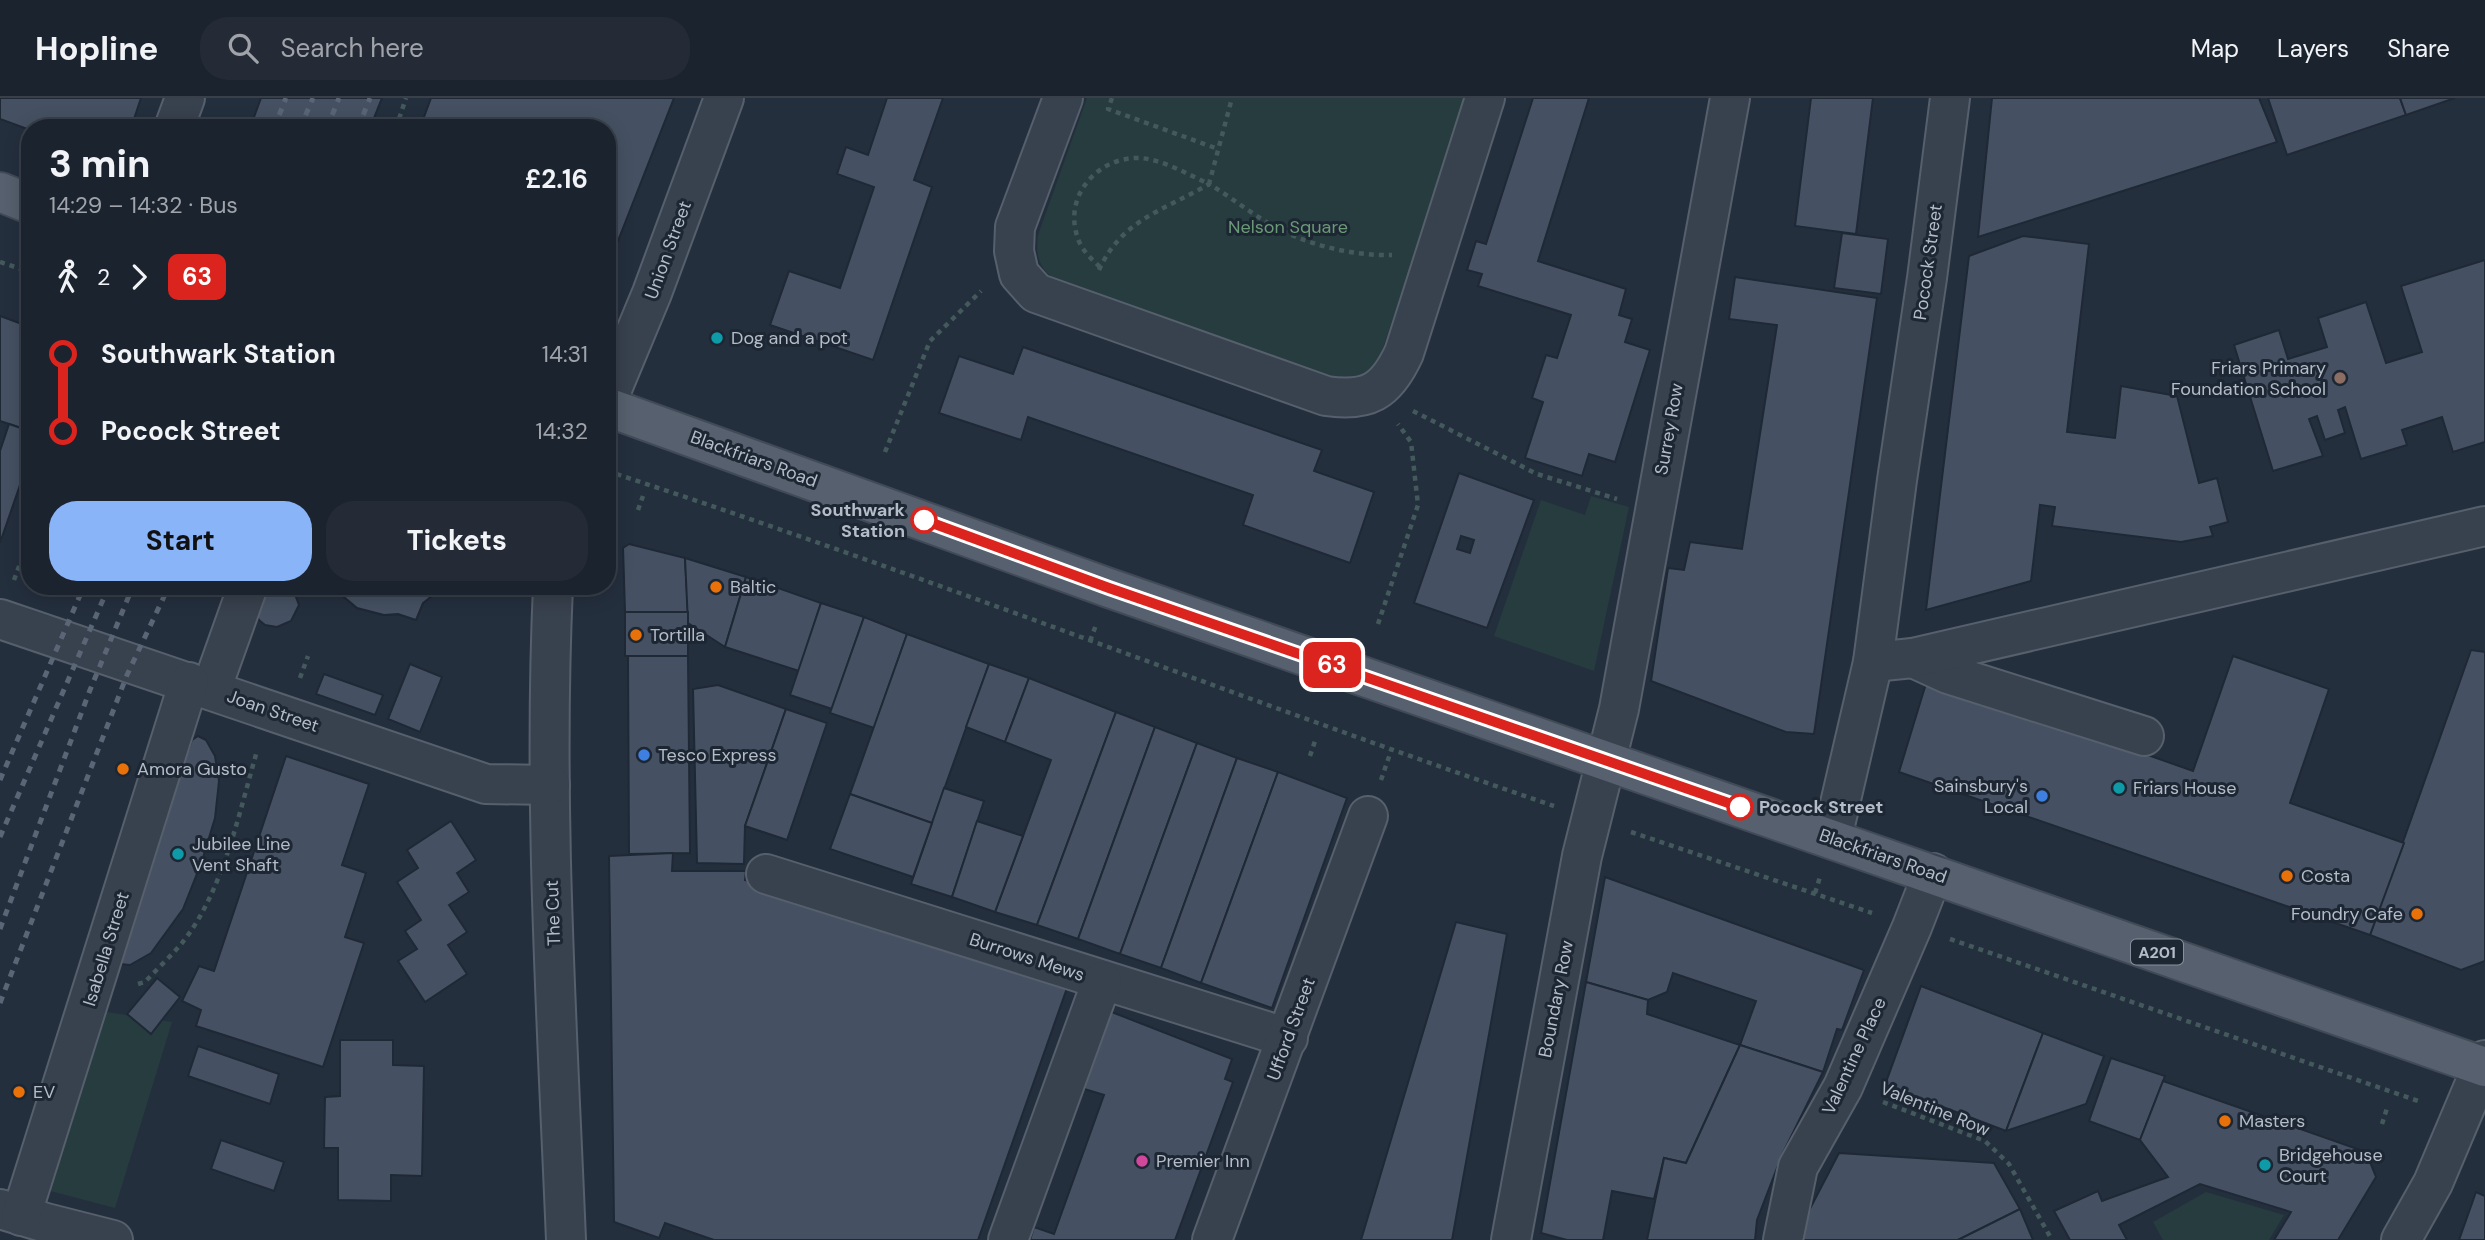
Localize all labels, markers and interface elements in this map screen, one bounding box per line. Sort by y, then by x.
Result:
search box [200,17,690,80]
text: Hopline [35,27,158,70]
icon: search [224,29,262,67]
text: Search here [280,31,424,65]
text: Map [2191,33,2239,64]
text: Layers [2277,33,2349,64]
text: Share [2387,33,2450,64]
text: 3 min [49,139,150,189]
text: £2.16 [525,162,588,196]
text: 14:29 – 14:32 · Bus [49,190,238,220]
street label: Union Street [639,197,697,303]
street label: Pocock Street [1908,203,1948,321]
park label: Nelson Square [1228,215,1348,239]
icon: walk [49,258,87,296]
icon: forward [120,258,158,296]
text: 63 [182,261,212,292]
text: 2 [97,262,110,292]
place label: Dog and a pot [731,326,848,350]
marker: Dog and a pot [709,330,725,346]
text: Southwark Station [101,337,336,371]
text: 14:31 [542,339,588,369]
place label: Friars Primary Foundation School [2171,356,2326,401]
marker: Friars Primary Foundation School [2332,370,2348,386]
street label: Surrey Row [1649,381,1689,477]
text: Pocock Street [101,414,281,448]
text: 14:32 [535,416,588,446]
street label: Blackfriars Road [687,425,821,493]
place label: Southwark Station [811,498,906,543]
button: Start [49,501,312,581]
button: Tickets [326,501,588,581]
marker: Southwark Station [911,507,937,533]
place label: Baltic [730,575,776,599]
marker: Baltic [708,579,724,595]
place label: Tortilla [650,623,705,647]
marker: Tortilla [628,627,644,643]
line badge: 63 [1300,642,1364,688]
text: 63 [1317,649,1347,680]
street label: Joan Street [224,684,322,738]
place label: Tesco Express [658,743,776,767]
marker: Tesco Express [636,747,652,763]
place label: Amora Gusto [137,757,247,781]
marker: Amora Gusto [115,761,131,777]
place label: Sainsbury's Local [1934,774,2028,819]
place label: Friars House [2133,776,2236,800]
marker: Friars House [2111,780,2127,796]
marker: Sainsbury's Local [2034,788,2050,804]
marker: Pocock Street [1727,794,1753,820]
place label: Pocock Street [1759,795,1883,819]
street label: Blackfriars Road [1816,823,1950,889]
place label: Jubilee Line Vent Shaft [192,832,291,877]
marker: Jubilee Line Vent Shaft [170,846,186,862]
place label: Costa [2301,864,2350,888]
marker: Costa [2279,868,2295,884]
street label: The Cut [540,880,566,946]
street label: Isabella Street [77,889,135,1009]
place label: Foundry Cafe [2291,902,2403,926]
marker: Foundry Cafe [2409,906,2425,922]
street label: Burrows Mews [966,927,1088,987]
street label: Boundary Row [1533,938,1579,1060]
road number: A201 [2131,940,2183,964]
street label: Ufford Street [1261,974,1321,1084]
street label: Valentine Place [1816,993,1892,1119]
street label: Valentine Row [1877,1076,1994,1142]
place label: EV [33,1080,55,1104]
marker: EV [11,1084,27,1100]
place label: Masters [2239,1109,2305,1133]
marker: Masters [2217,1113,2233,1129]
place label: Bridgehouse Court [2279,1143,2383,1188]
place label: Premier Inn [1156,1149,1250,1173]
marker: Premier Inn [1134,1153,1150,1169]
marker: Bridgehouse Court [2257,1157,2273,1173]

